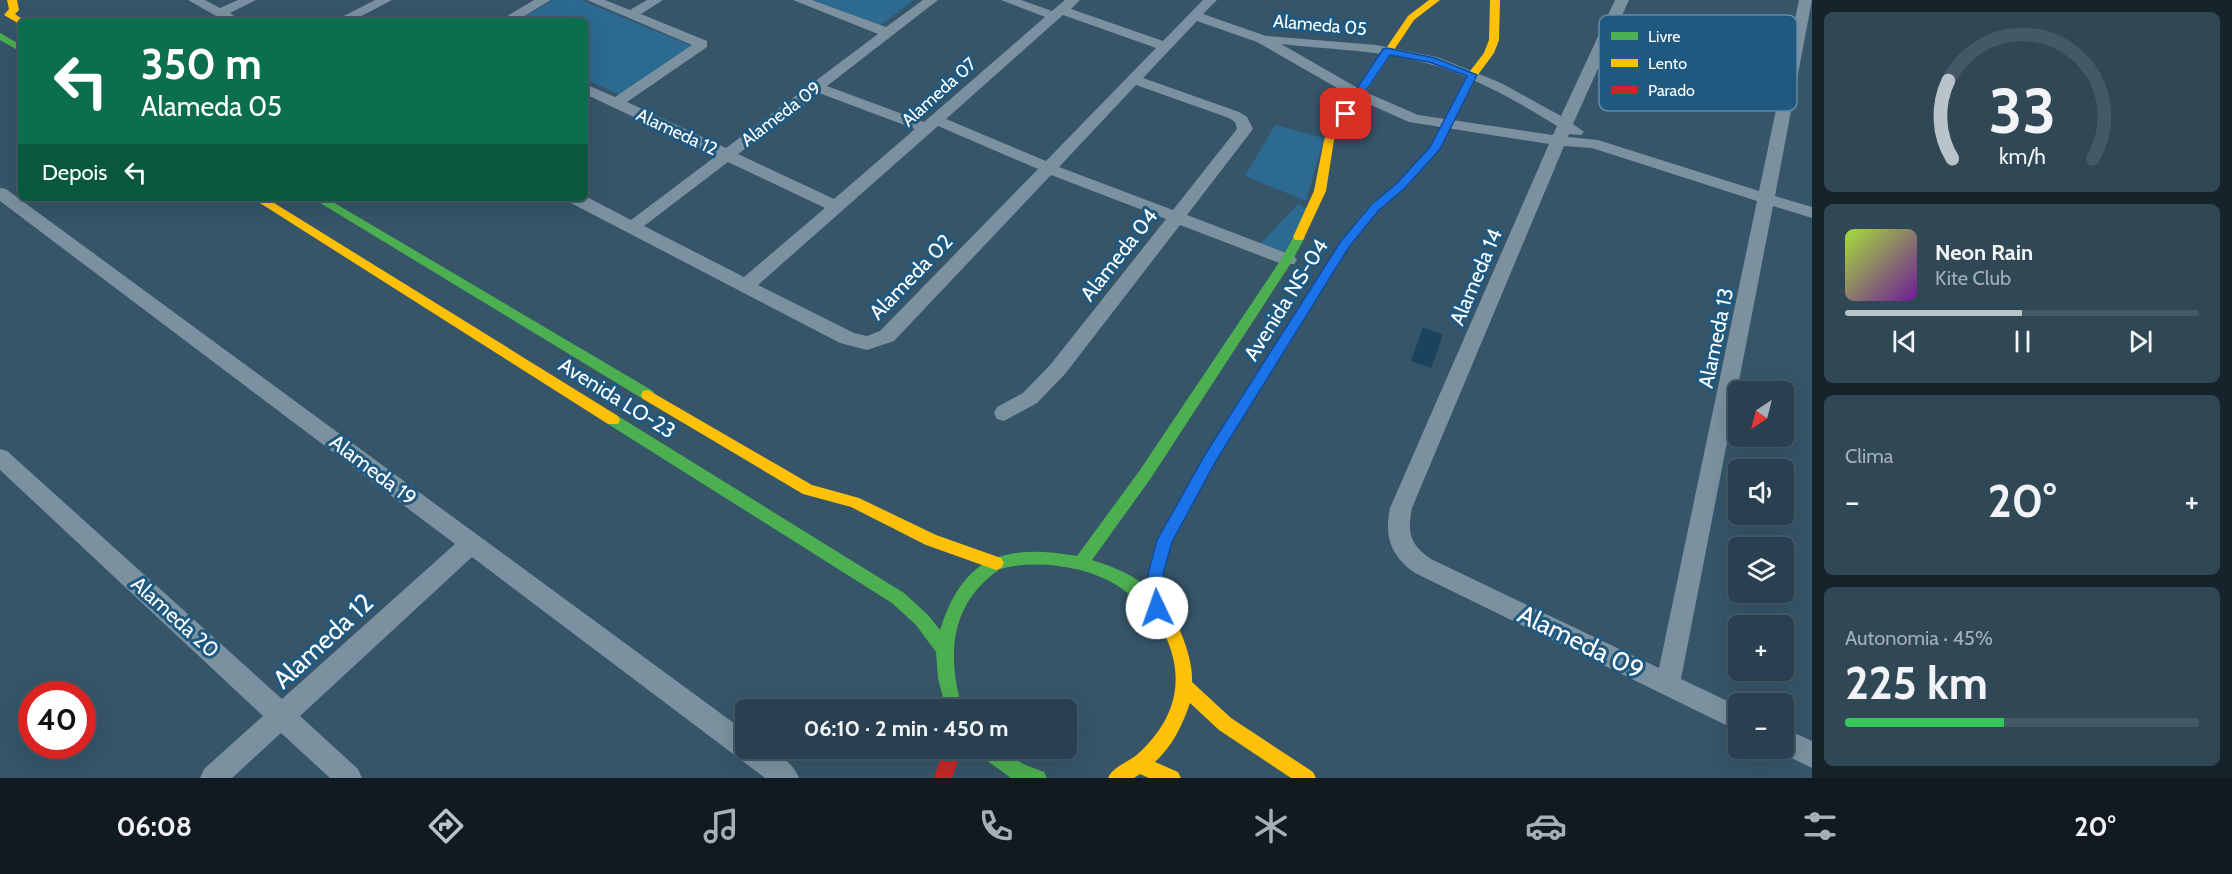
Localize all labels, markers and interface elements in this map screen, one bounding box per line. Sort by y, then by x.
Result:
street label: Alameda 05 [1272,10,1368,40]
legend [1599,15,1797,111]
text: Livre [1648,27,1680,46]
text: 350 m [141,38,262,90]
icon: left [42,42,120,120]
street label: Alameda 07 [897,53,981,131]
text: Lento [1648,54,1687,73]
text: 33 [1988,73,2056,149]
street label: Alameda 09 [737,77,825,151]
text: Parado [1648,81,1695,100]
pin [1320,88,1371,139]
text: Alameda 05 [141,90,282,123]
icon: arrive [1329,97,1362,130]
street label: Alameda 12 [633,104,721,160]
text: km/h [1999,143,2045,169]
icon: left [119,156,152,189]
text: Depois [42,159,107,186]
street label: Alameda 04 [1075,204,1162,306]
street label: Alameda 14 [1444,225,1507,329]
street label: Alameda 02 [864,229,958,325]
street label: Avenida NS-04 [1238,234,1333,365]
text: Neon Rain [1935,239,2033,266]
text: Kite Club [1935,266,2011,290]
street label: Alameda 13 [1693,286,1738,390]
icon: previous [1888,325,1921,358]
icon: pause [2006,325,2039,358]
icon: next [2124,325,2157,358]
street label: Avenida LO-23 [554,352,680,443]
north arrow [1728,381,1794,447]
map controls [1728,381,1794,759]
street label: Alameda 19 [325,429,422,510]
text: Clima [1845,444,1893,468]
button: sound [1728,459,1794,525]
text: 20° [1988,474,2056,528]
text: − [1845,481,1860,521]
text: + [2184,481,2199,521]
button: layers [1728,537,1794,603]
street label: Alameda 20 [126,571,224,662]
position arrow [1125,576,1189,640]
street label: Alameda 12 [266,587,380,695]
street label: Alameda 09 [1513,598,1649,686]
button: + [1728,615,1794,681]
text: Autonomia · 45% [1845,626,1993,650]
text: 225 km [1845,656,1988,710]
speed limit sign: 40 [18,681,96,759]
button: − [1728,693,1794,759]
text: 06:10 · 2 min · 450 m [804,715,1008,742]
icon: directions [425,805,467,847]
icon: music [700,805,742,847]
icon: phone [975,805,1017,847]
icon: climate [1250,805,1292,847]
icon: car [1525,805,1567,847]
icon: filters [1799,805,1841,847]
text: 06:08 [116,810,192,843]
text: 20° [2074,810,2115,843]

